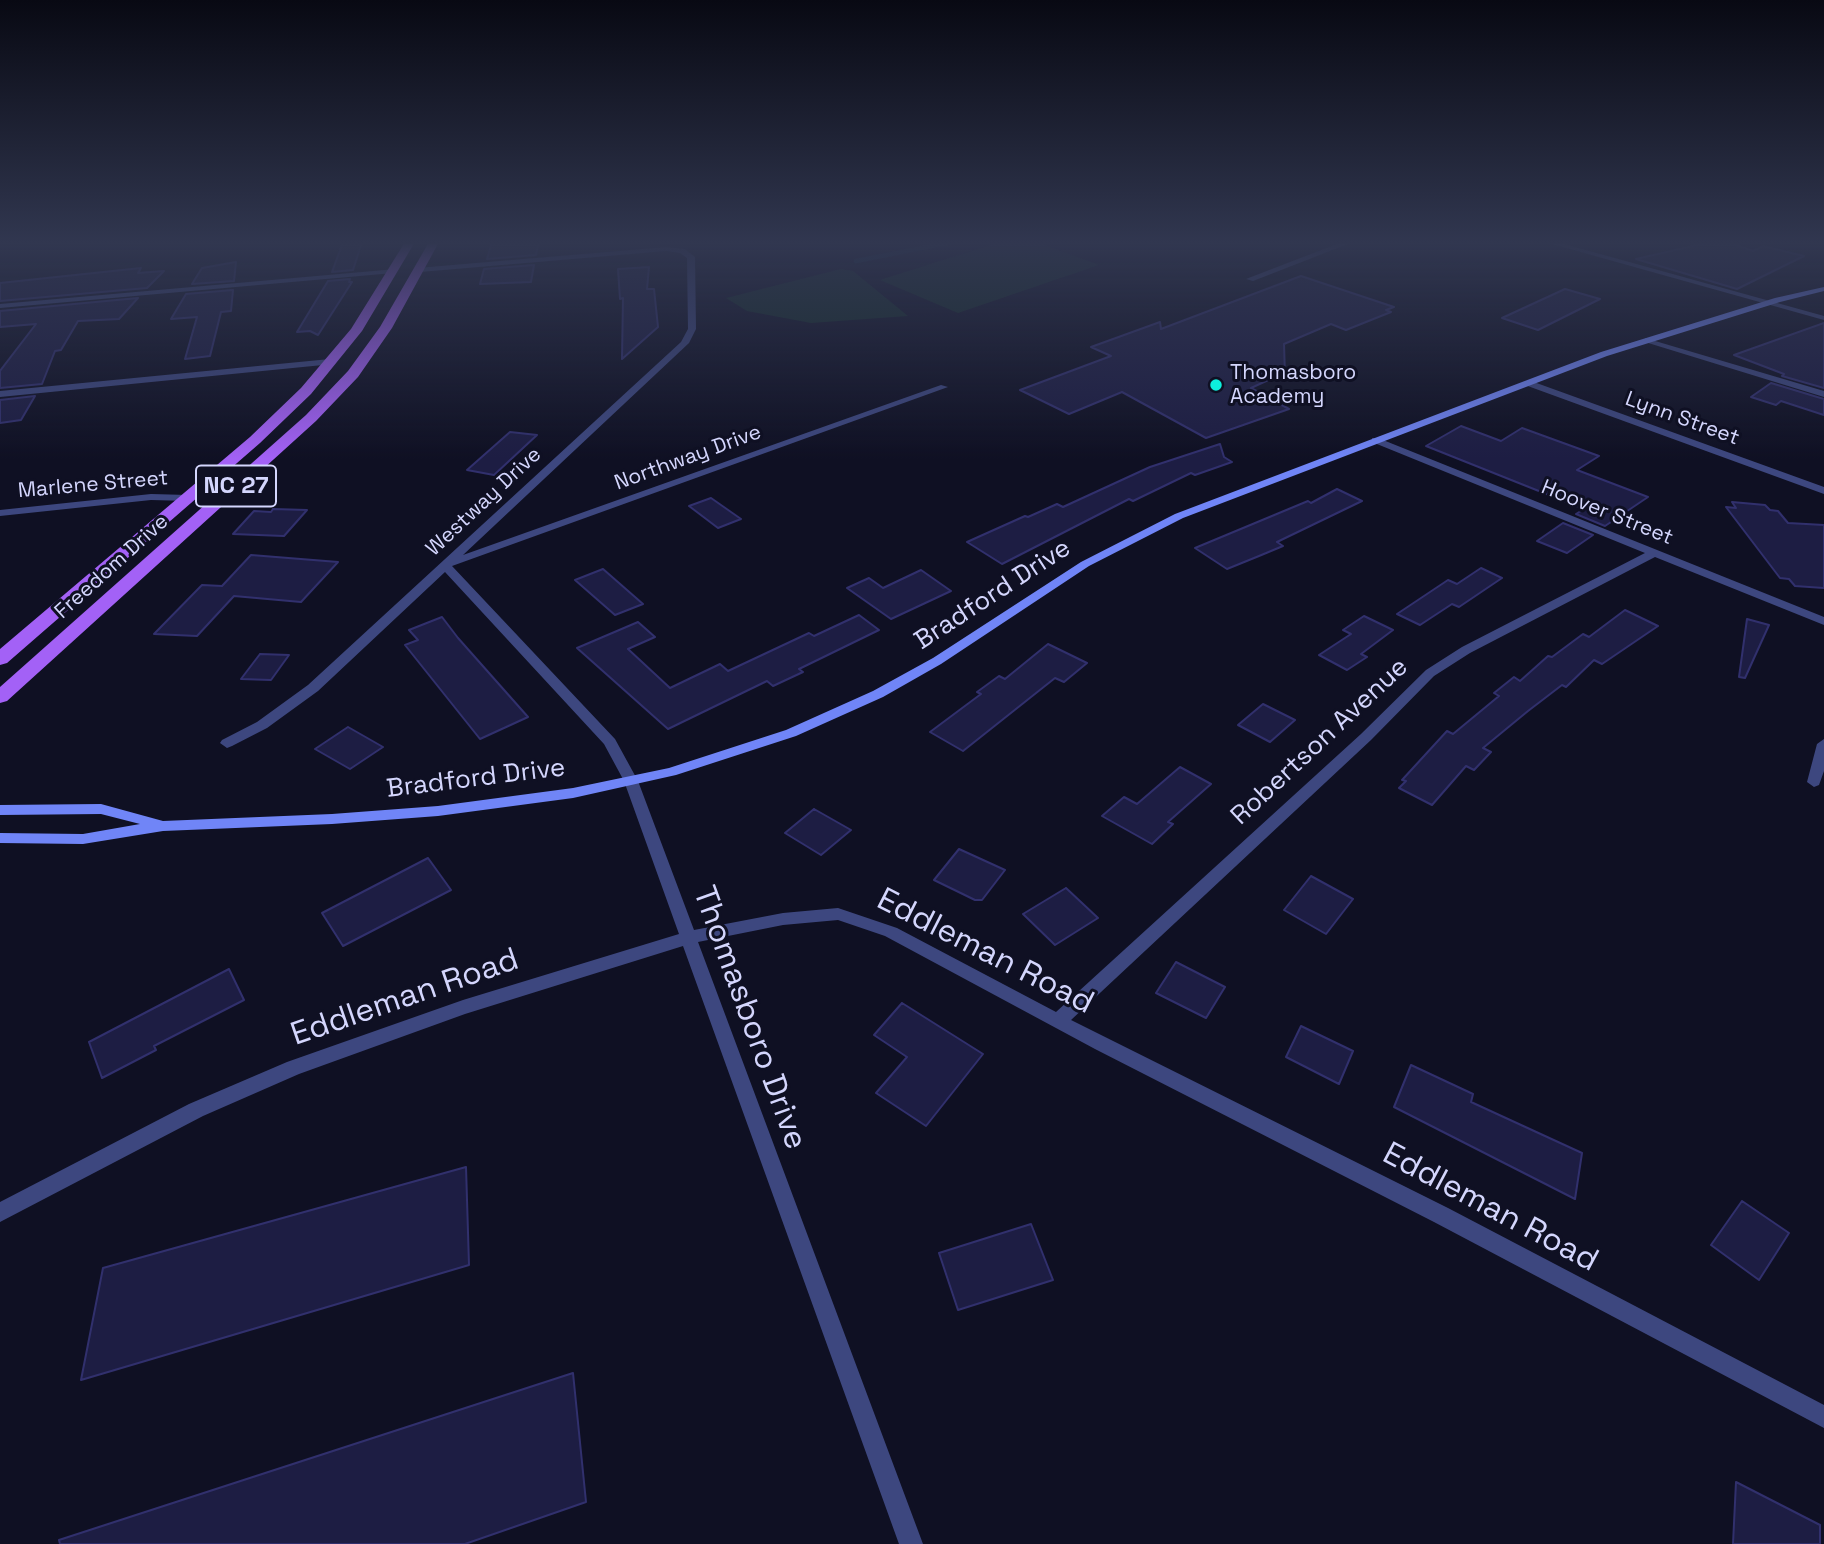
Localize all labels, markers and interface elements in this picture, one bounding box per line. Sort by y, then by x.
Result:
place label: Thomasboro Academy [1230,360,1356,410]
marker: Thomasboro Academy [1208,377,1224,393]
street label: Lynn Street [1622,387,1742,451]
street label: Northway Drive [611,420,765,496]
street label: Westway Drive [421,442,547,562]
street label: Marlene Street [17,466,169,504]
road number: NC 27 [196,466,276,506]
street label: Hoover Street [1537,475,1677,551]
street label: Freedom Drive [50,509,174,625]
street label: Bradford Drive [909,533,1077,657]
street label: Robertson Avenue [1225,652,1415,832]
street label: Bradford Drive [385,753,567,805]
street label: Thomasboro Drive [684,881,814,1155]
street label: Eddleman Road [870,881,1100,1023]
street label: Eddleman Road [286,941,524,1055]
street label: Eddleman Road [1376,1135,1604,1281]

